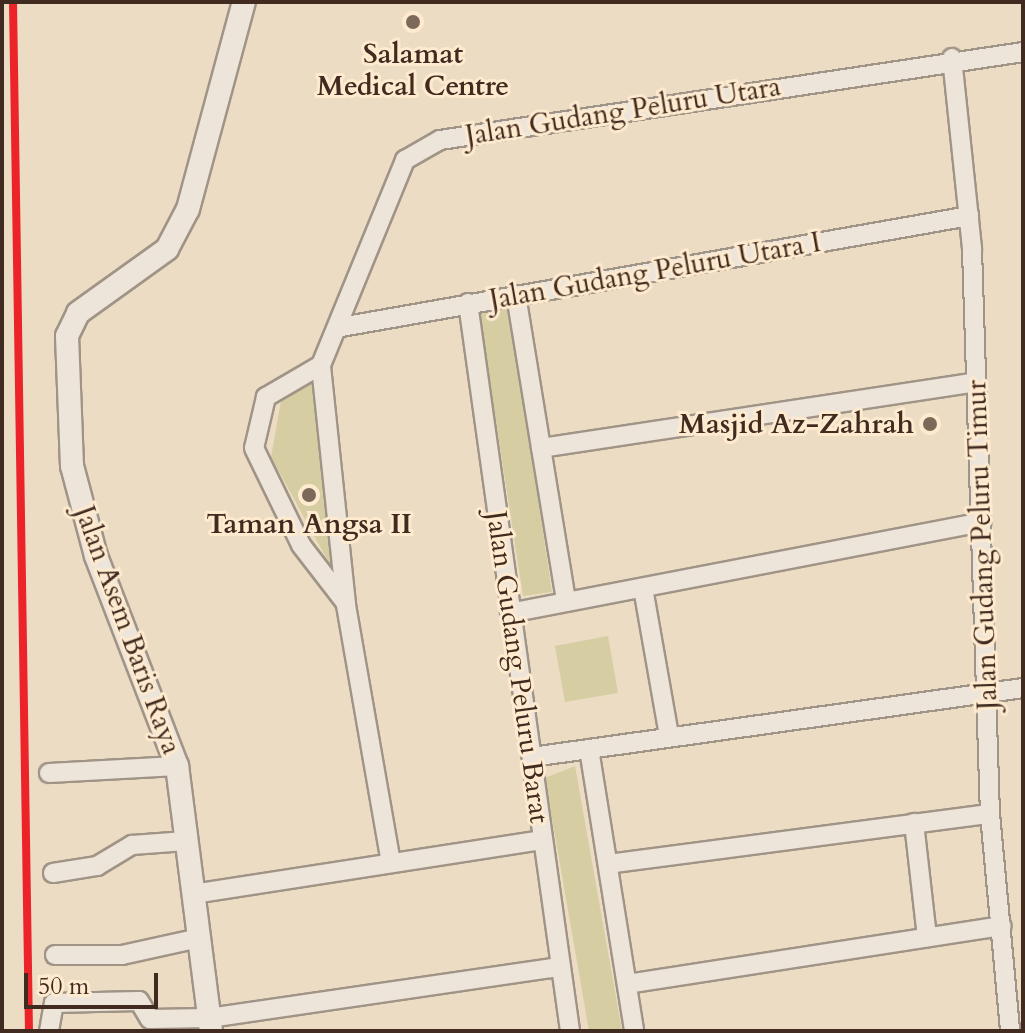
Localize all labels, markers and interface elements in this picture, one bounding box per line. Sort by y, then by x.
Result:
marker: Salamat Medical Centre [402,11,424,33]
place label: Salamat Medical Centre [317,37,509,103]
street label: Jalan Gudang Peluru Utara [463,69,783,153]
street label: Jalan Gudang Peluru Utara I [487,225,823,317]
street label: Jalan Gudang Peluru Timur [959,379,1005,711]
place label: Masjid Az-Zahrah [679,407,914,441]
marker: Masjid Az-Zahrah [921,415,939,433]
marker: Taman Angsa II [300,486,318,504]
street label: Jalan Asem Baris Raya [67,501,189,759]
place label: Taman Angsa II [206,507,412,541]
street label: Jalan Gudang Peluru Barat [479,509,557,825]
scale bar [28,957,162,1007]
text: 50 m [38,970,89,1003]

